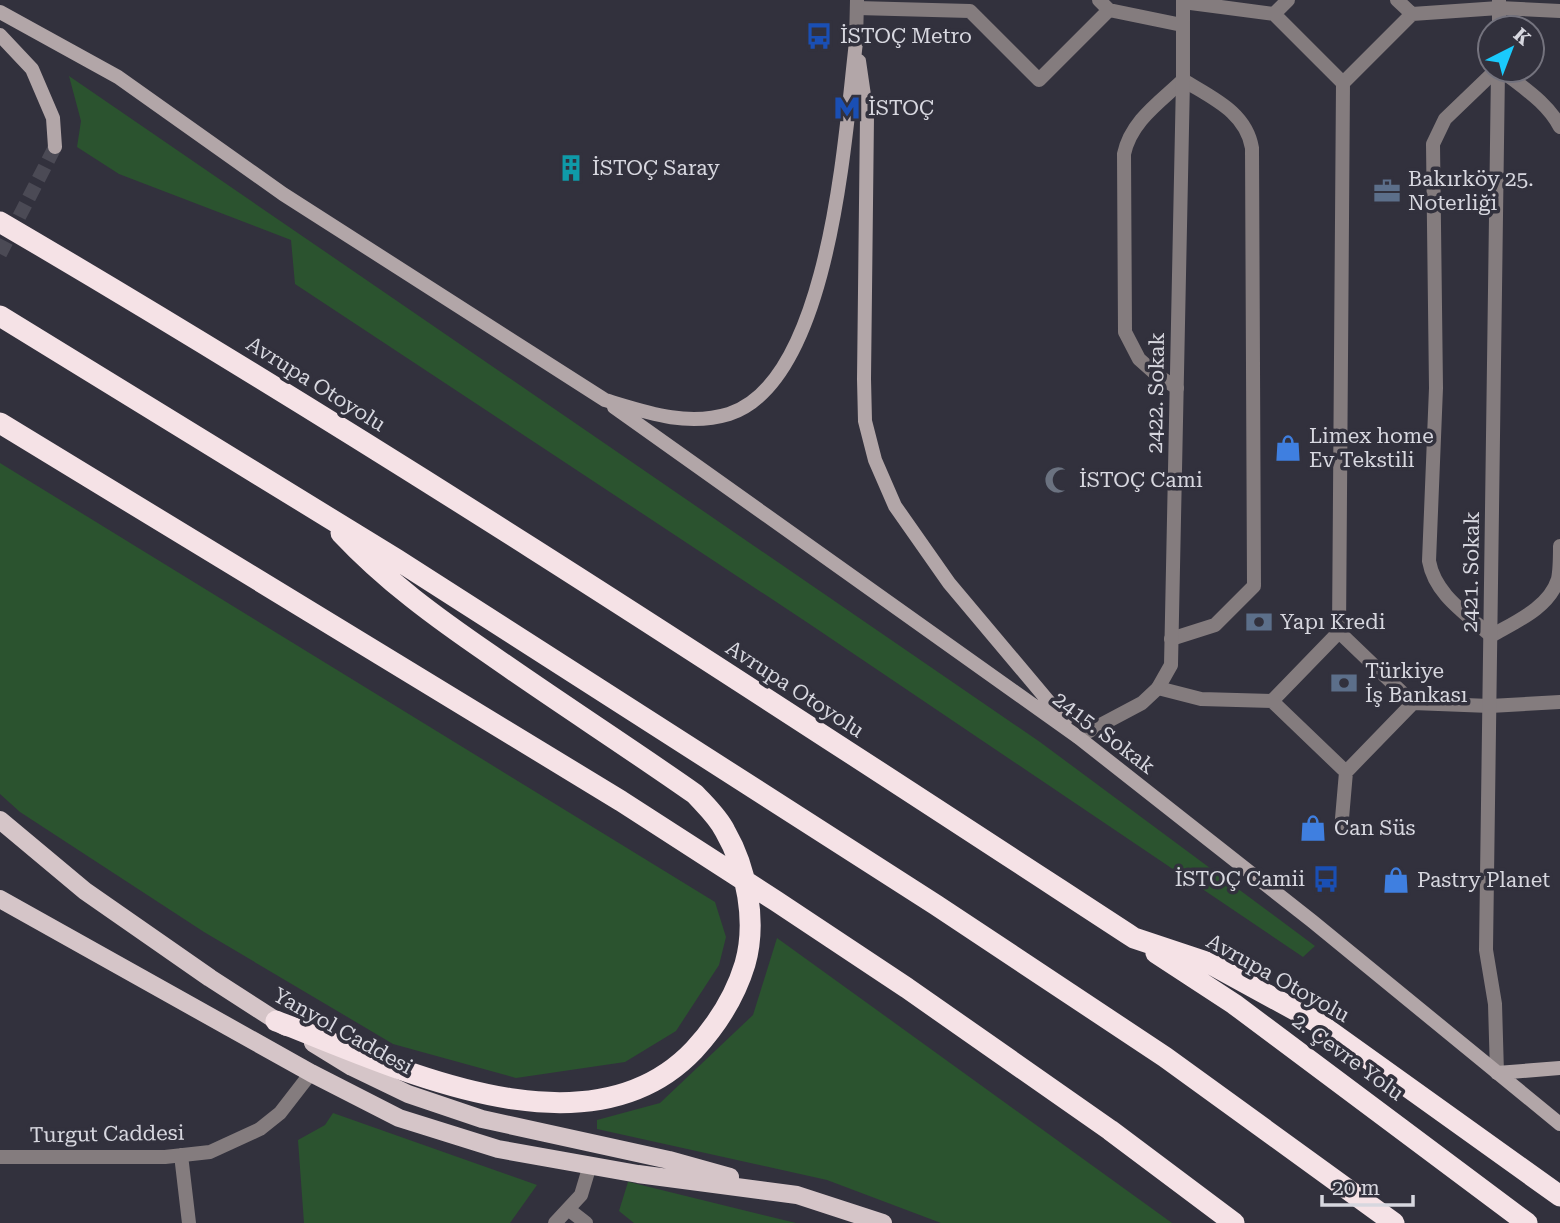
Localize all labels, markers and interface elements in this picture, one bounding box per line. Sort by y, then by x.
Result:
north arrow [1476,14,1546,84]
bus stop icon: İSTOÇ Metro [804,21,834,51]
text: K [1509,23,1535,50]
place label: İSTOÇ Metro [840,24,972,48]
metro station icon: İSTOÇ [832,93,862,123]
place label: İSTOÇ [868,96,934,120]
building icon: İSTOÇ Saray [556,153,586,183]
place label: İSTOÇ Saray [592,156,720,180]
place label: Bakırköy 25. Noterliği [1408,167,1534,215]
office icon: Bakırköy 25. Noterliği [1372,176,1402,206]
street label: Avrupa Otoyolu [242,332,390,436]
street label: 2422. Sokak [1143,332,1169,454]
place label: Limex home Ev Tekstili [1309,424,1434,472]
shop icon: Limex home Ev Tekstili [1273,433,1303,463]
mosque icon: İSTOÇ Cami [1043,465,1073,495]
place label: İSTOÇ Cami [1079,468,1203,492]
street label: 2421. Sokak [1458,511,1484,633]
bank icon: Yapı Kredi [1244,607,1274,637]
place label: Yapı Kredi [1280,610,1386,634]
street label: Avrupa Otoyolu [722,635,868,743]
place label: Türkiye İş Bankası [1365,659,1468,707]
bank icon: Türkiye İş Bankası [1329,668,1359,698]
street label: 2415. Sokak [1048,687,1160,779]
shop icon: Can Süs [1298,813,1328,843]
place label: Can Süs [1334,816,1415,840]
bus stop icon: İSTOÇ Camii [1311,864,1341,894]
shop icon: Pastry Planet [1381,865,1411,895]
place label: İSTOÇ Camii [1175,867,1305,891]
place label: Pastry Planet [1417,868,1550,892]
street label: Avrupa Otoyolu [1202,929,1354,1027]
street label: Yanyol Caddesi [269,983,417,1079]
street label: 2. Çevre Yolu [1288,1009,1408,1105]
street label: Turgut Caddesi [29,1121,185,1147]
scale bar [1322,1164,1413,1208]
text: 20 m [1332,1176,1380,1200]

